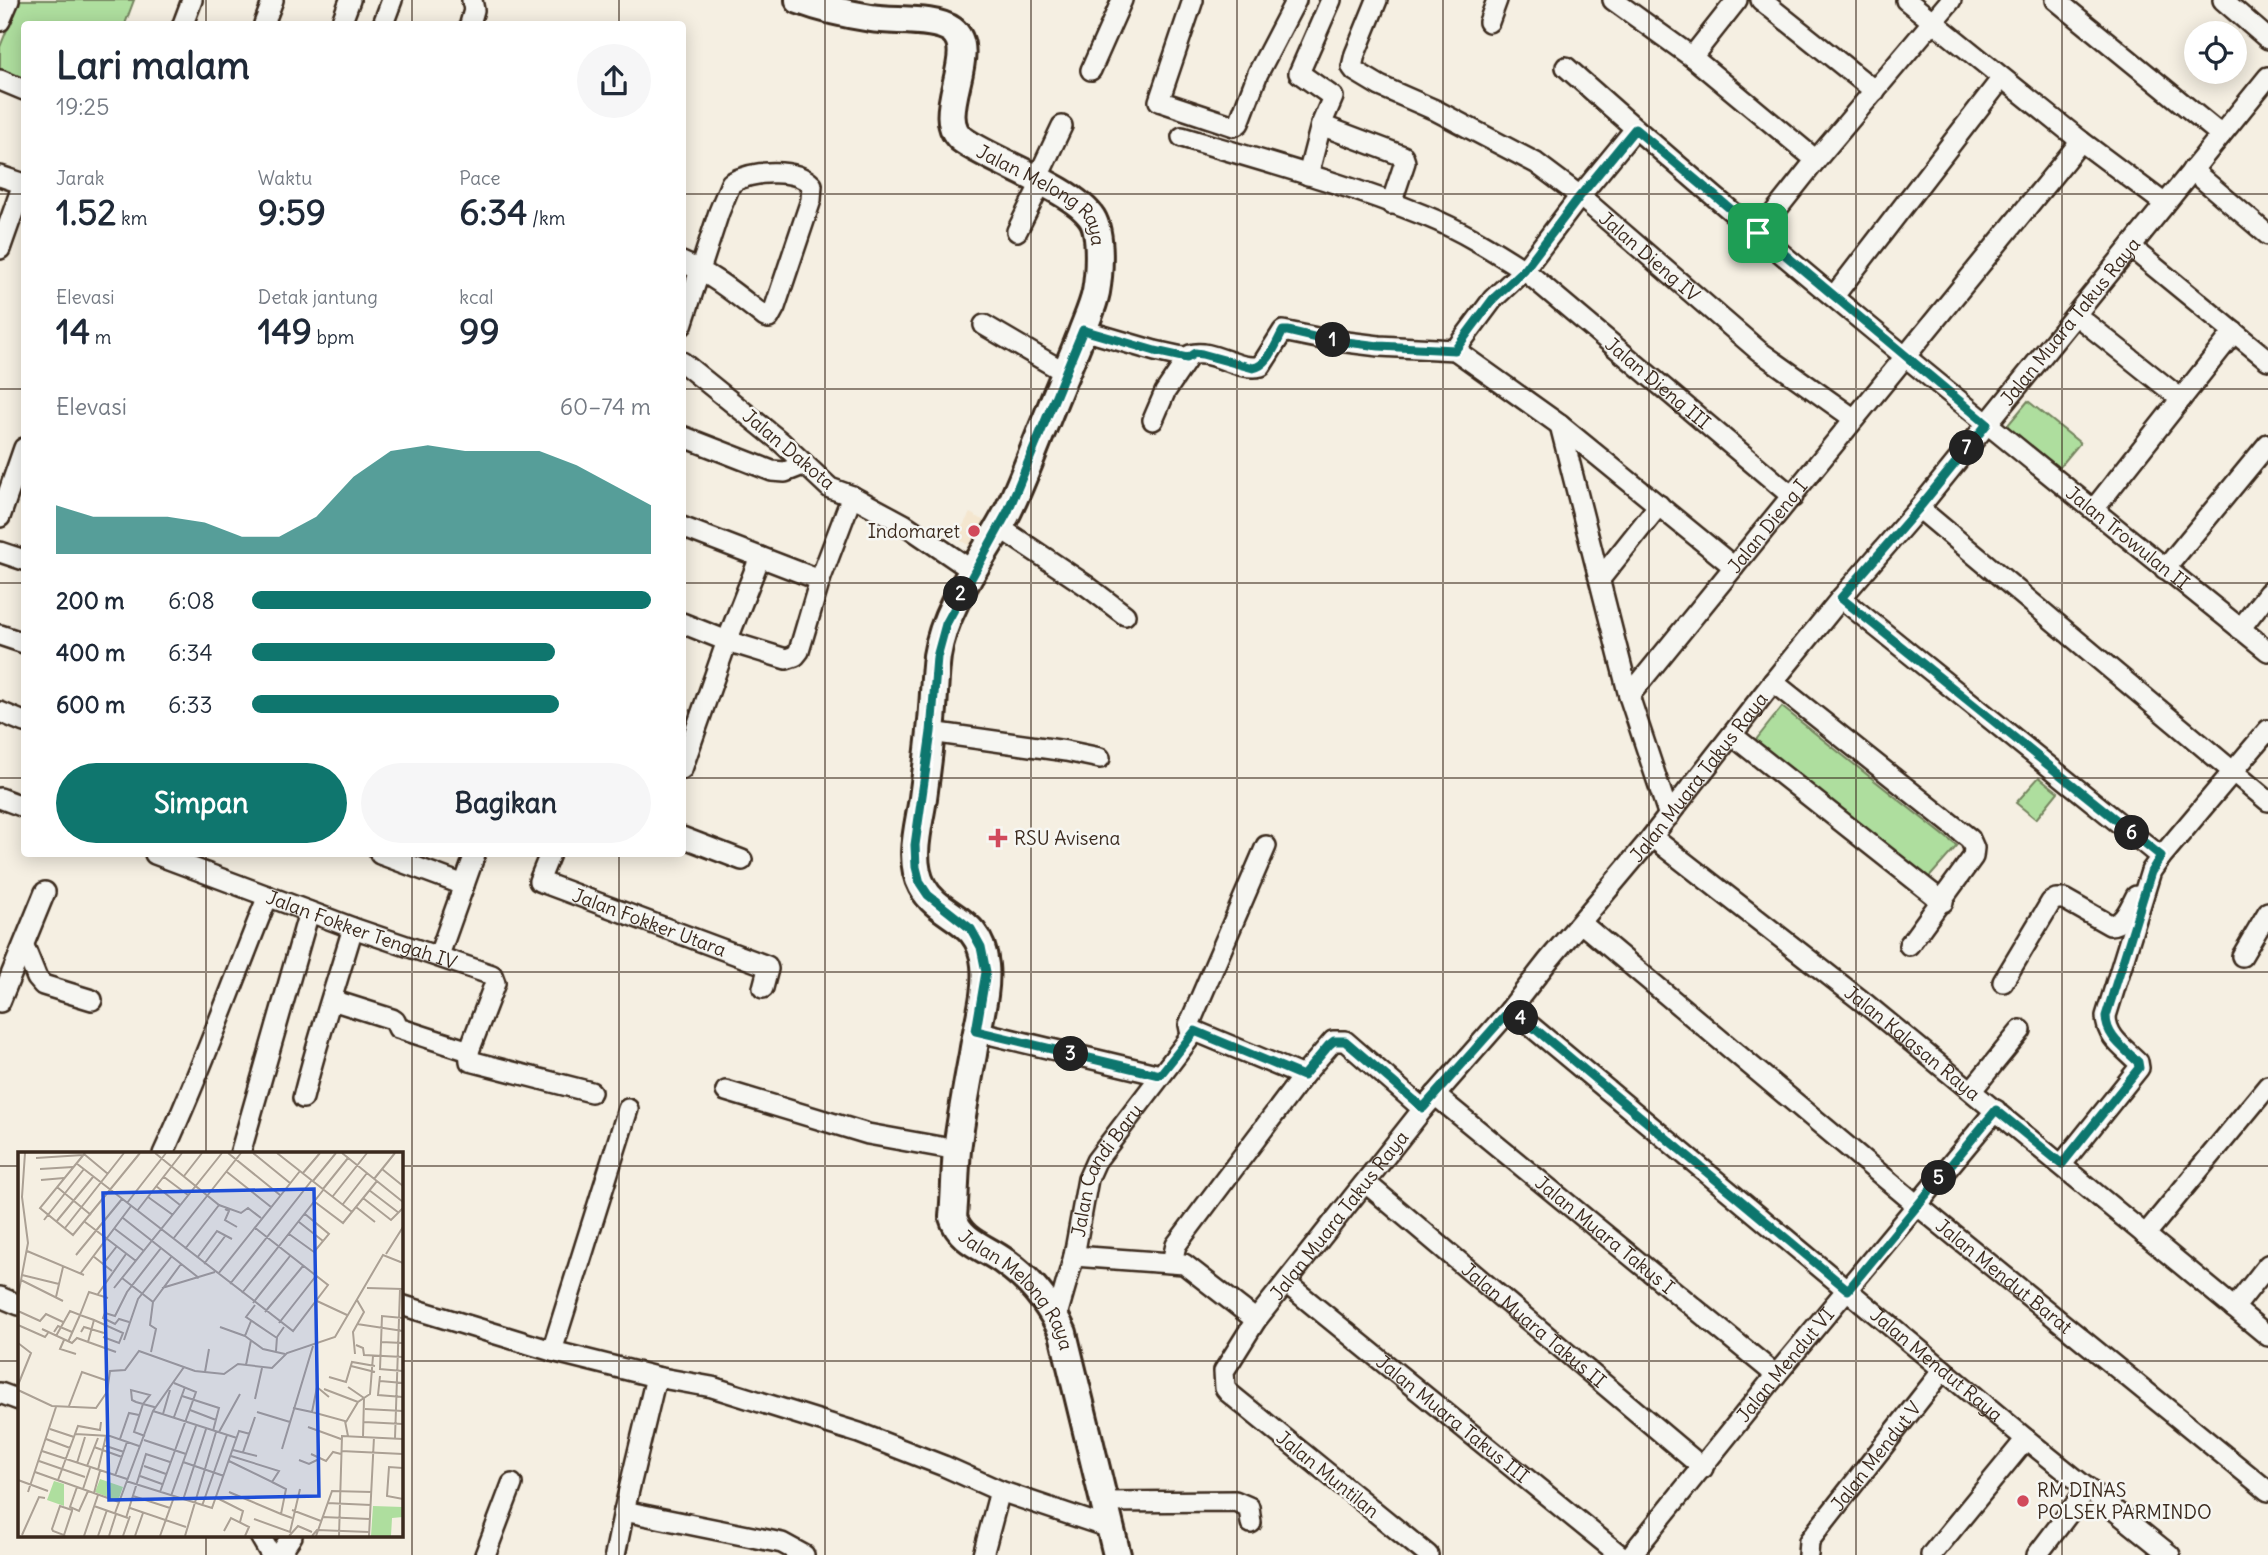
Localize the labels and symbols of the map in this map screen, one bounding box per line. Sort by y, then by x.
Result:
street label: Jalan Melong Raya [973,139,1111,247]
pin [1728,203,1788,263]
street label: Jalan Dieng IV [1594,206,1705,307]
street label: Jalan Muara Takus Raya [1995,232,2145,410]
pin: 1 [1316,322,1350,358]
street label: Jalan Dieng III [1601,332,1716,434]
street label: Jalan Dakota [738,404,840,495]
pin: 7 [1950,430,1984,466]
street label: Jalan Dieng I [1722,474,1812,578]
street label: Jalan Trowulan II [2061,481,2194,595]
place label: Indomaret [868,519,960,543]
marker: Indomaret [966,523,982,539]
pin: 2 [944,576,978,612]
street label: Jalan Muara Takus Raya [1624,687,1773,867]
pin: 6 [2114,816,2150,850]
place label: RSU Avisena [1014,826,1121,850]
marker: RSU Avisena [988,828,1008,848]
street label: Jalan Fokker Utara [569,883,730,962]
street label: Jalan Fokker Tengah IV [263,885,460,974]
street label: Jalan Kalasan Raya [1840,980,1985,1106]
pin: 4 [1504,1000,1538,1036]
pin: 3 [1054,1036,1088,1072]
street label: Jalan Candi Baru [1066,1099,1148,1239]
street label: Jalan Muara Takus Raya [1265,1126,1413,1305]
inset map [18,1152,402,1538]
pin: 5 [1922,1160,1956,1196]
street label: Jalan Muara Takus I [1531,1170,1680,1299]
street label: Jalan Mendut Barat [1931,1213,2077,1339]
street label: Jalan Melong Raya [954,1224,1079,1353]
street label: Jalan Muara Takus II [1457,1257,1611,1393]
street label: Jalan Mendut VI [1731,1302,1839,1427]
street label: Jalan Mendut Raya [1865,1302,2008,1427]
street label: Jalan Muara Takus III [1372,1350,1534,1488]
street label: Jalan Mendut V [1825,1396,1926,1516]
street label: Jalan Muntilan [1272,1425,1384,1523]
place label: RM DINAS POLSEK PARMINDO [2037,1478,2212,1524]
marker: RM DINAS POLSEK PARMINDO [2015,1493,2031,1509]

